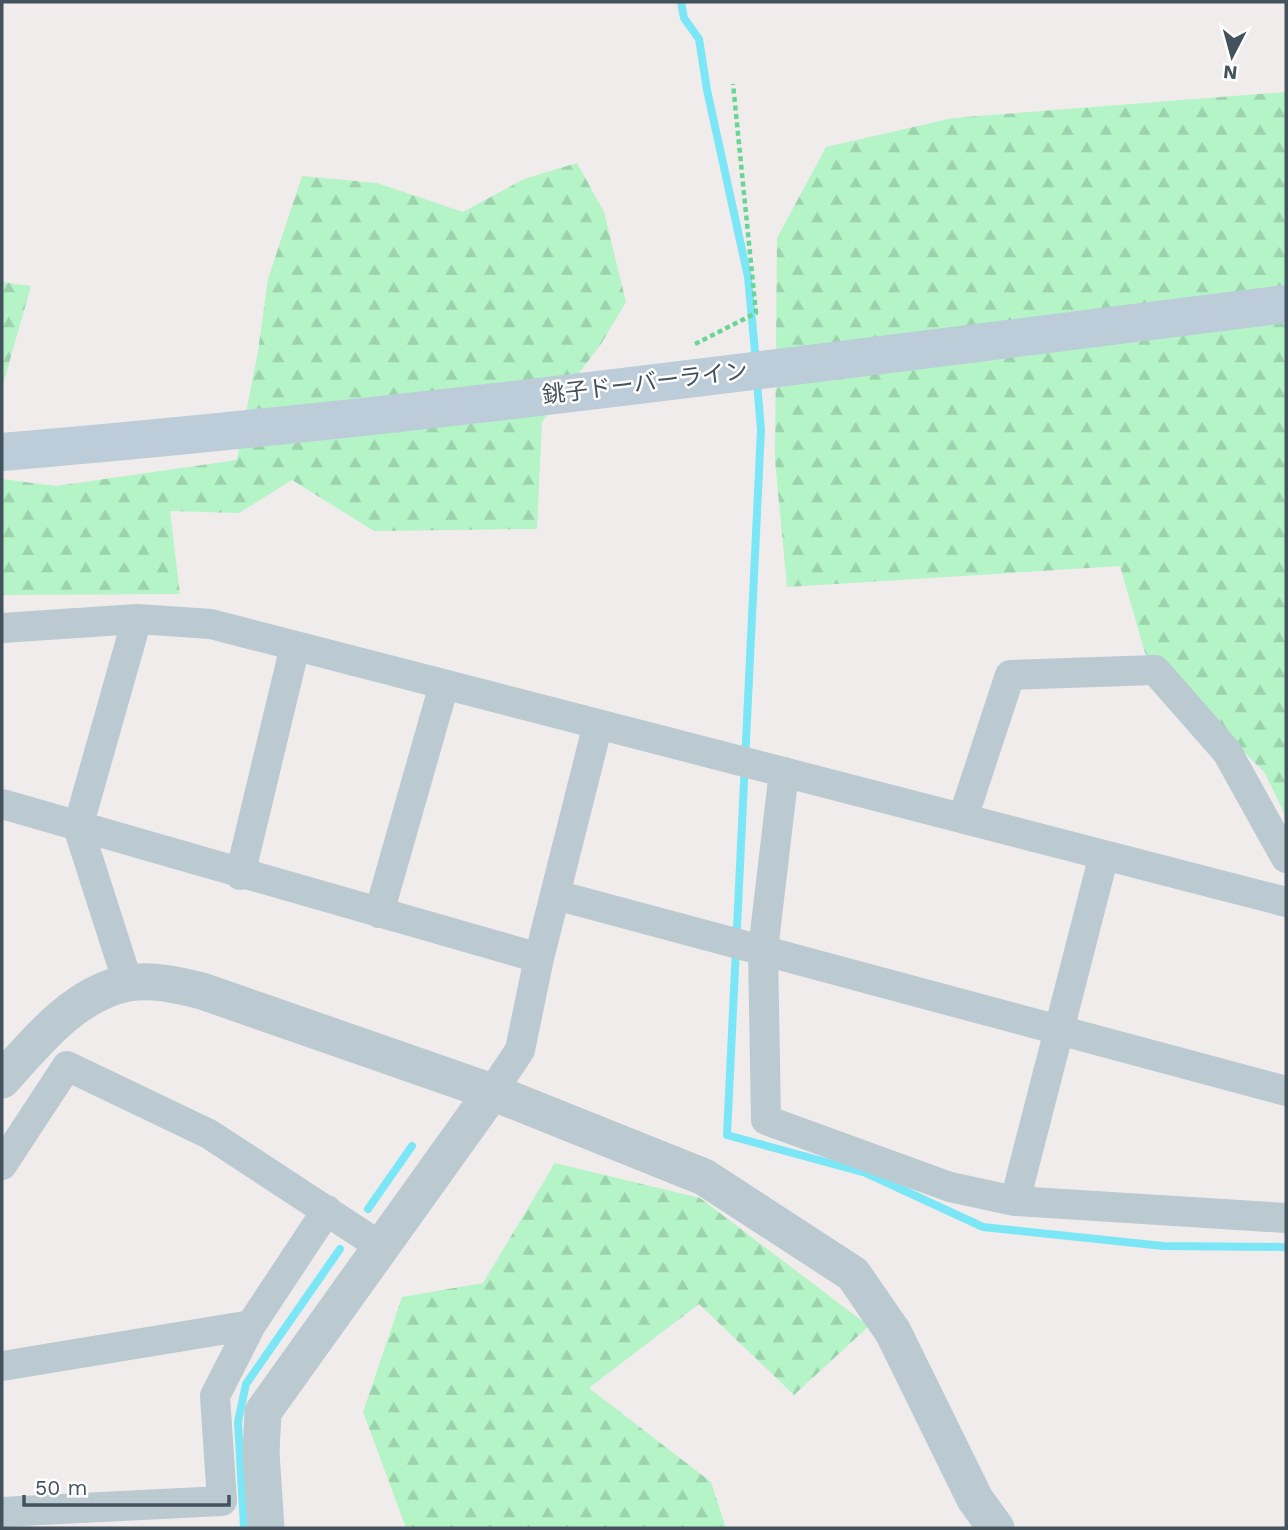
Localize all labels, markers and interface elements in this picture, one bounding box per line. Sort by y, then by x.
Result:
north arrow [1197,21,1267,91]
text: N [1222,60,1238,85]
street label: 銚子ドーバーライン [541,357,749,409]
scale bar [24,1464,229,1508]
text: 50 m [35,1475,87,1500]

